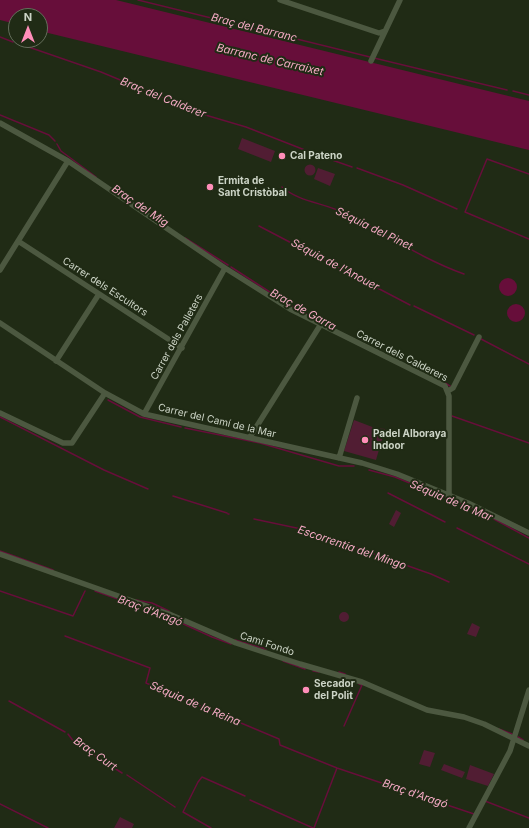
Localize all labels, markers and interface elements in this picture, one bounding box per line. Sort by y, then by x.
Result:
north arrow [8,8,48,48]
text: N [24,10,32,24]
water label: Braç del Barranc [210,11,298,45]
water label: Barranc de Carraixet [215,41,325,79]
water label: Braç del Calderer [118,75,208,121]
place label: Cal Pateno [290,150,342,162]
marker: Cal Pateno [277,151,287,161]
place label: Ermita de Sant Cristòbal [218,175,287,198]
water label: Braç del Mig [109,182,171,230]
marker: Ermita de Sant Cristòbal [205,182,215,192]
water label: Séquia del Pinet [333,205,415,253]
water label: Séquia de l'Anouer [289,236,381,294]
street label: Carrer dels Escultors [60,255,150,319]
water label: Braç de Garra [268,286,338,334]
street label: Carrer dels Palleters [148,292,206,382]
street label: Carrer dels Calderers [354,328,450,384]
street label: Carrer del Camí de la Mar [157,402,277,440]
place label: Padel Alboraya Indoor [373,428,446,452]
marker: Padel Alboraya Indoor [360,435,370,445]
water label: Séquia de la Mar [408,478,494,524]
water label: Escorrentia del Mingo [296,523,408,573]
water label: Braç d'Aragó [116,593,184,629]
street label: Camí Fondo [238,630,296,658]
place label: Secador del Polit [314,678,355,702]
water label: Séquia de la Reina [148,679,242,729]
marker: Secador del Polit [301,685,311,695]
water label: Braç Curt [71,734,119,774]
water label: Braç d'Aragó [381,777,449,811]

